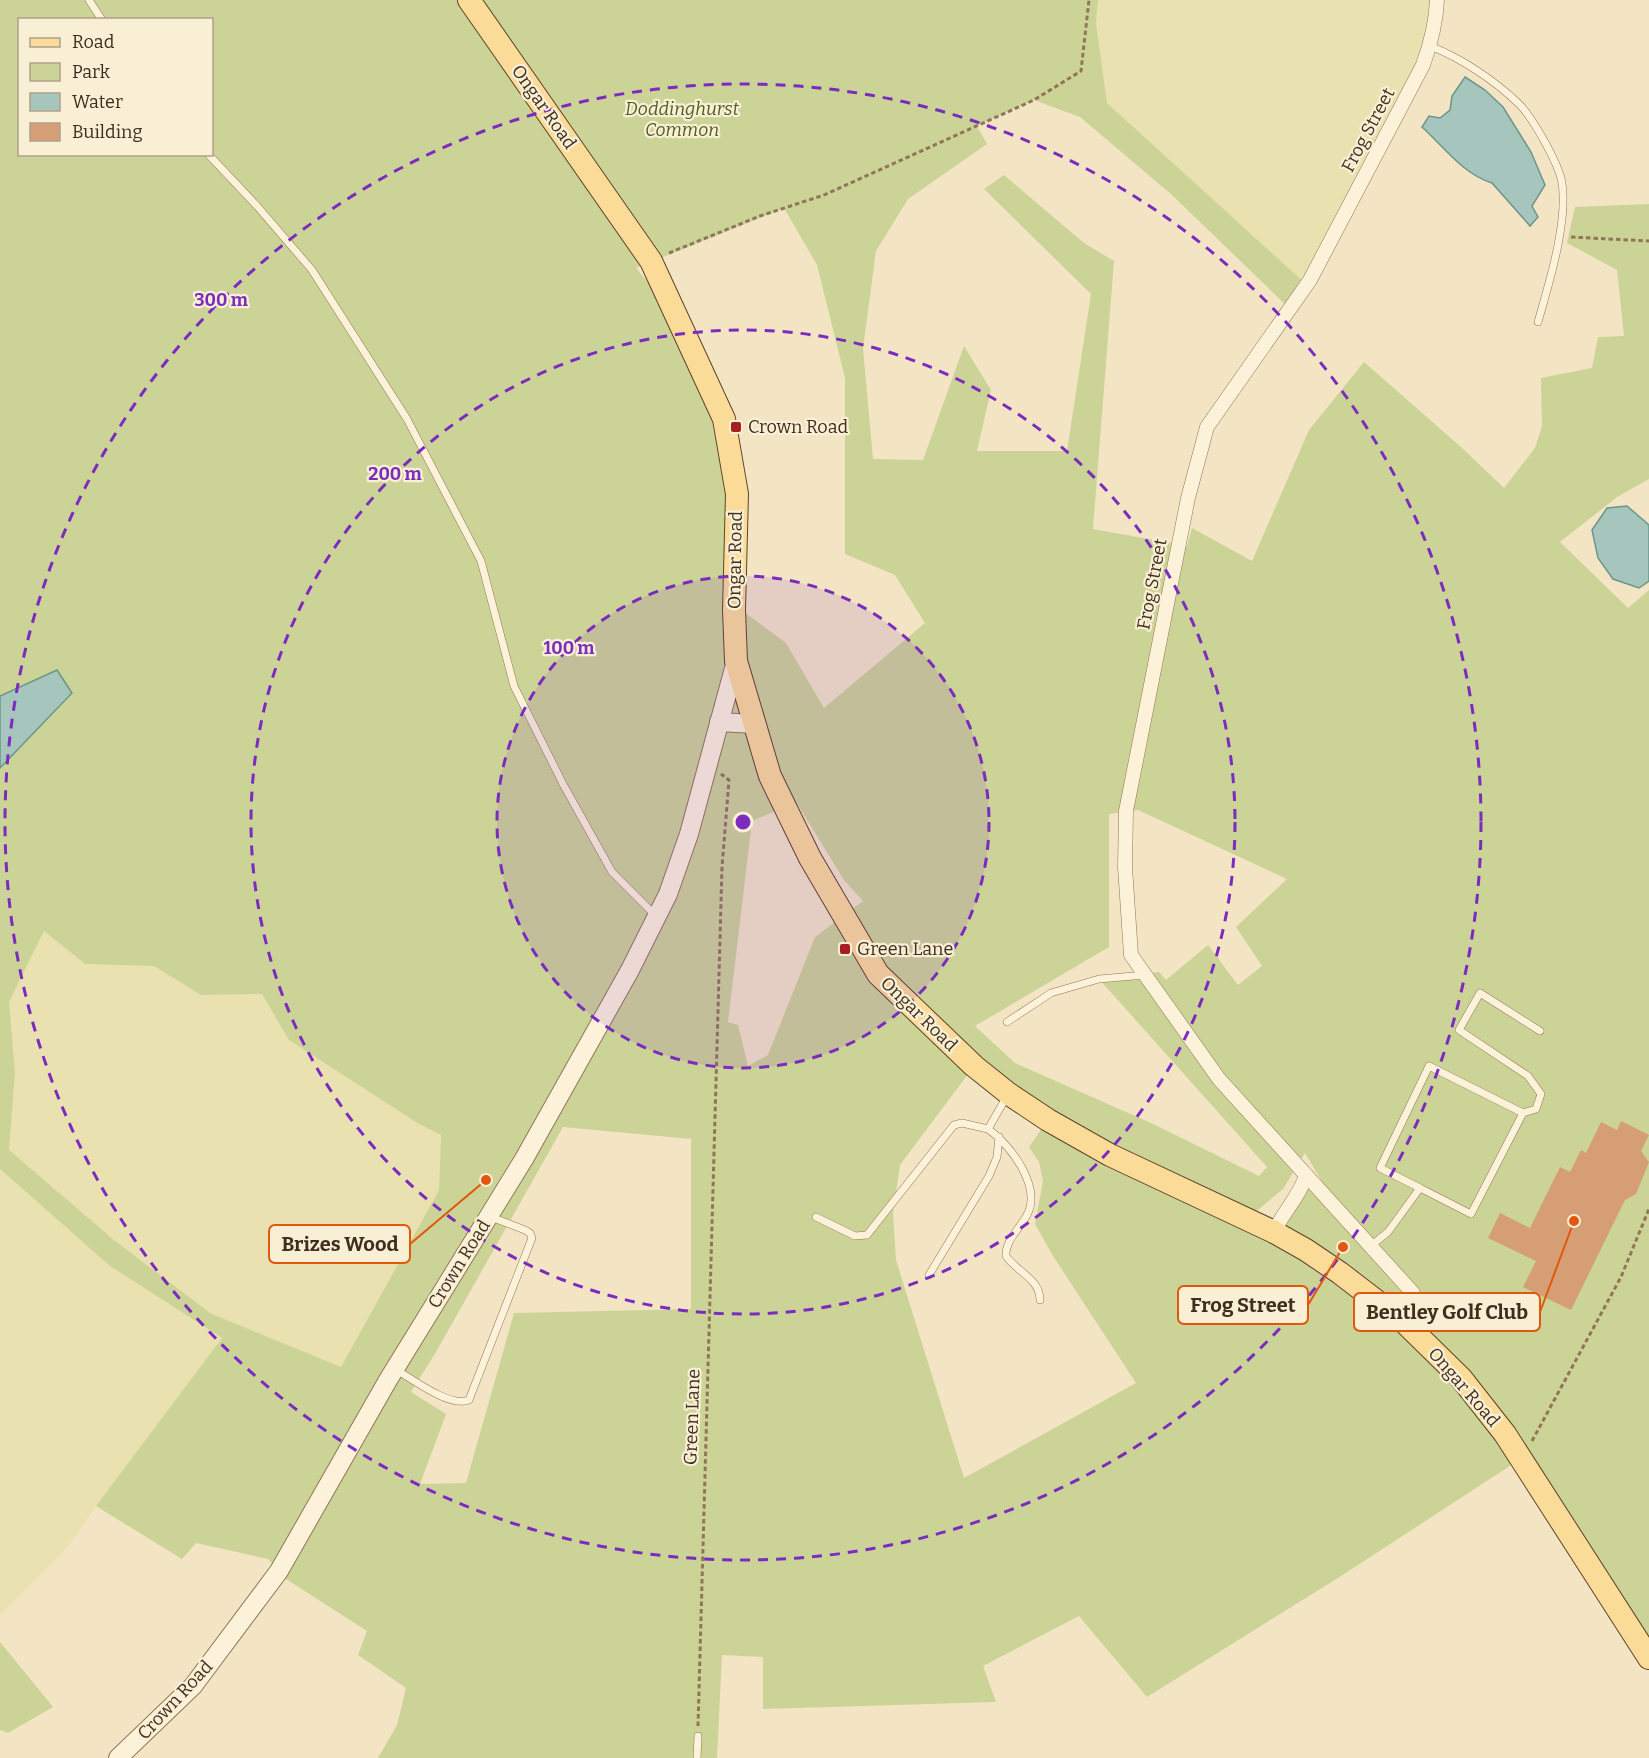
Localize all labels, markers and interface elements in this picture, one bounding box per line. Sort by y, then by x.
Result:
legend [18,18,213,156]
text: Road [72,31,115,53]
text: Park [72,61,111,83]
street label: Ongar Road [507,61,581,154]
street label: Frog Street [1337,84,1400,176]
text: Water [72,91,123,113]
park label: Doddinghurst Common [625,98,740,141]
text: Building [72,121,143,143]
text: 300 m [194,289,248,311]
place label: Crown Road [748,416,849,438]
marker: Crown Road [729,420,743,434]
text: 200 m [368,463,422,485]
street label: Ongar Road [723,510,747,609]
street label: Frog Street [1132,536,1172,631]
text: 100 m [543,637,595,659]
centre of rings [733,812,753,832]
place label: Green Lane [857,938,953,960]
marker: Green Lane [838,942,852,956]
street label: Ongar Road [876,972,962,1056]
street label: Crown Road [423,1215,495,1312]
callout: Brizes Wood [269,1225,410,1263]
text: Brizes Wood [281,1232,399,1256]
callout: Frog Street [1178,1286,1308,1324]
text: Frog Street [1190,1293,1296,1317]
callout: Bentley Golf Club [1354,1293,1540,1331]
text: Bentley Golf Club [1366,1300,1528,1324]
street label: Ongar Road [1424,1343,1505,1431]
street label: Green Lane [679,1368,705,1466]
street label: Crown Road [133,1656,217,1744]

